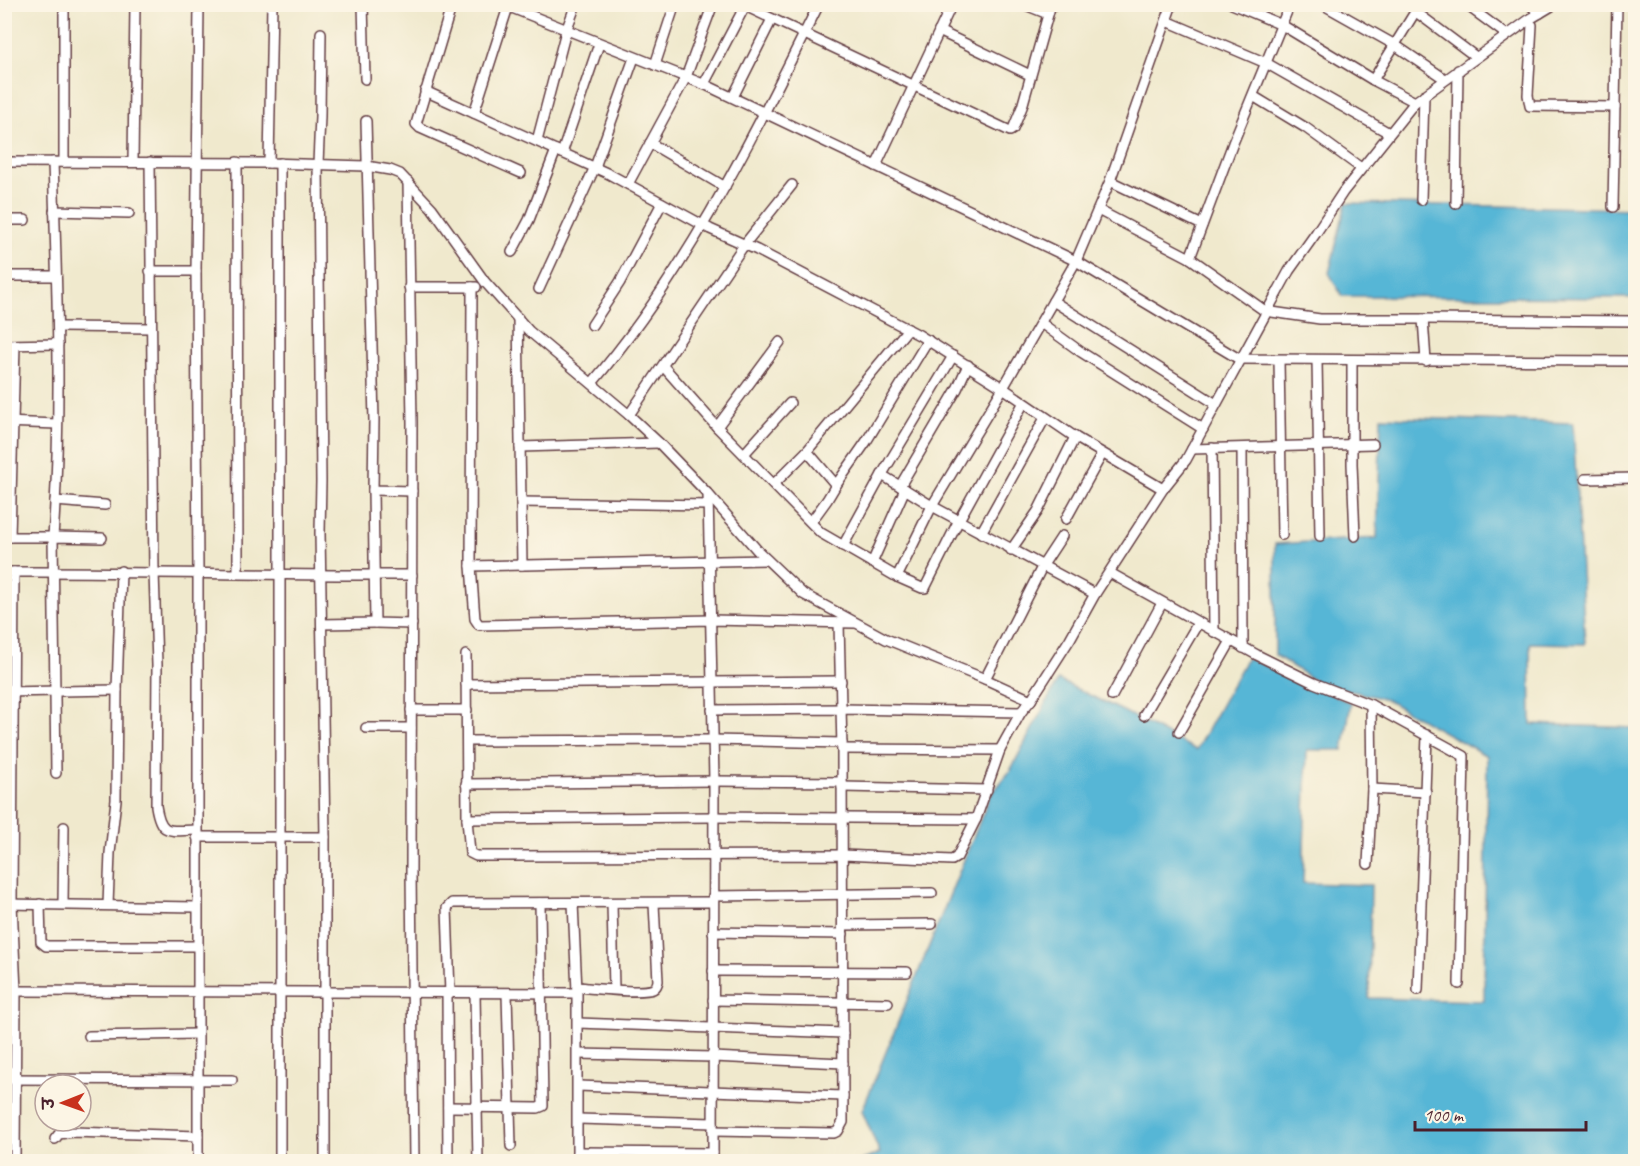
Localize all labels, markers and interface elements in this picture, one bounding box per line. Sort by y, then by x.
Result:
north arrow [33,1073,93,1133]
scale bar [1415,1094,1586,1132]
text: उ [39,1096,59,1111]
text: 100 m [1424,1104,1465,1126]

